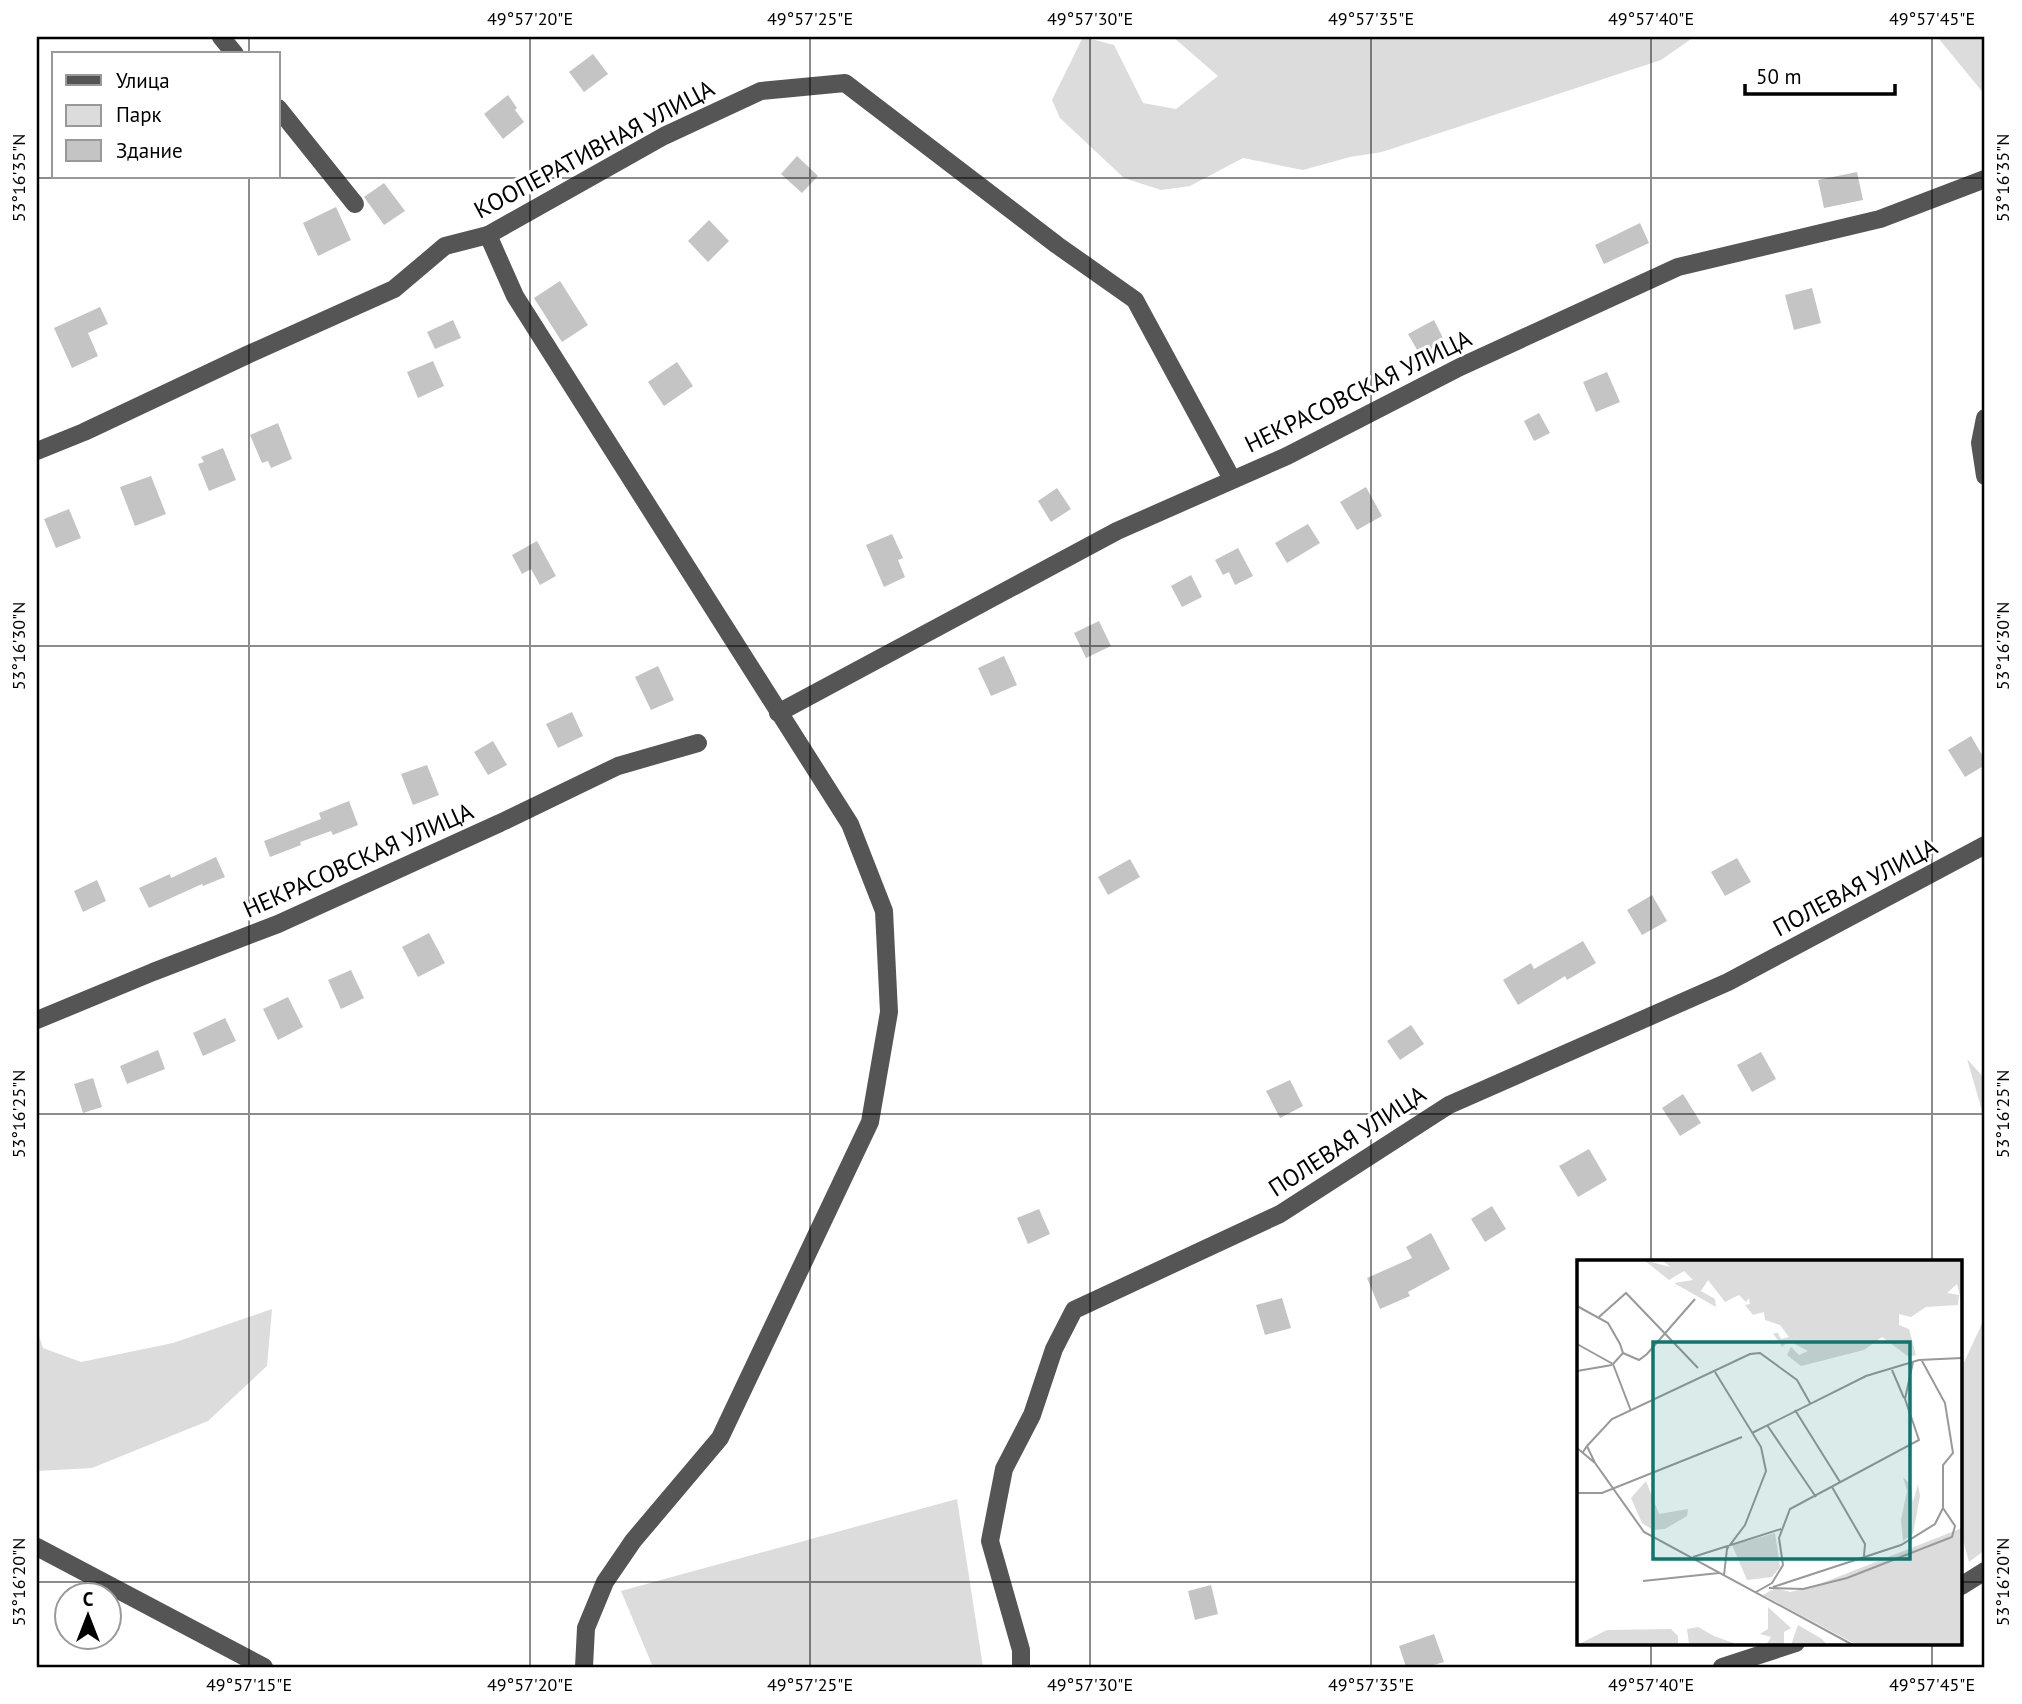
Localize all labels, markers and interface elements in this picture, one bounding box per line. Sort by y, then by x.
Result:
text: 49°57'20"E [487,7,573,30]
text: 49°57'25"E [767,7,853,30]
text: 49°57'30"E [1047,7,1133,30]
text: 49°57'35"E [1328,7,1414,30]
text: 49°57'40"E [1608,7,1694,30]
text: 49°57'45"E [1889,7,1975,30]
legend [52,52,280,178]
scale bar [1745,52,1896,96]
text: 50 m [1756,63,1802,90]
text: Улица [116,67,170,94]
street label: КООПЕРАТИВНАЯ УЛИЦА [469,72,719,226]
text: Парк [116,101,162,128]
text: 53°16'35"N [7,134,30,222]
text: 53°16'35"N [1991,134,2014,222]
text: Здание [116,137,183,164]
street label: НЕКРАСОВСКАЯ УЛИЦА [1239,323,1477,459]
text: 53°16'30"N [7,602,30,690]
text: 53°16'30"N [1991,602,2014,690]
street label: НЕКРАСОВСКАЯ УЛИЦА [238,795,478,925]
street label: ПОЛЕВАЯ УЛИЦА [1767,831,1943,943]
text: 53°16'25"N [7,1070,30,1158]
text: 53°16'25"N [1991,1070,2014,1158]
street label: ПОЛЕВАЯ УЛИЦА [1262,1079,1432,1203]
inset map [1577,1260,1962,1644]
text: 53°16'20"N [7,1538,30,1626]
text: 53°16'20"N [1991,1538,2014,1626]
north arrow [52,1582,122,1652]
text: С [83,1587,94,1611]
text: 49°57'15"E [206,1673,292,1696]
text: 49°57'20"E [487,1673,573,1696]
text: 49°57'25"E [767,1673,853,1696]
text: 49°57'30"E [1047,1673,1133,1696]
text: 49°57'35"E [1328,1673,1414,1696]
text: 49°57'40"E [1608,1673,1694,1696]
text: 49°57'45"E [1889,1673,1975,1696]

